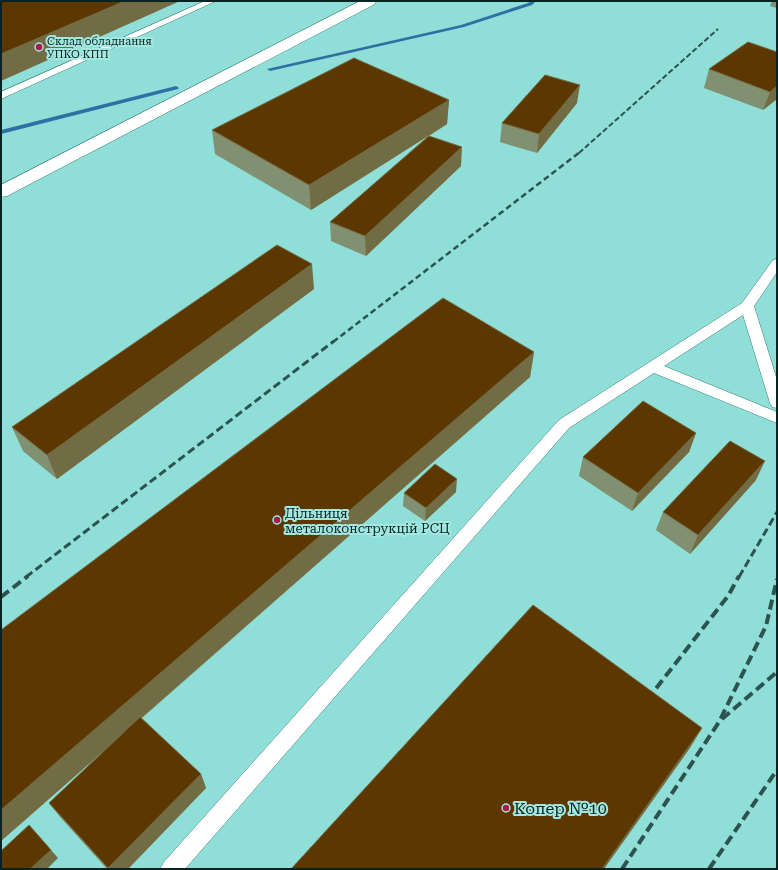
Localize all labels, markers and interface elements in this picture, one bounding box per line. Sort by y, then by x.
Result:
place label: Склад обладнання УПКО КПП [47,35,152,61]
marker: Склад обладнання УПКО КПП [34,42,44,52]
place label: Дільниця металоконструкцій РСЦ [285,506,450,536]
marker: Дільниця металоконструкцій РСЦ [272,515,282,525]
place label: Копер №10 [514,799,607,818]
marker: Копер №10 [501,803,511,813]

